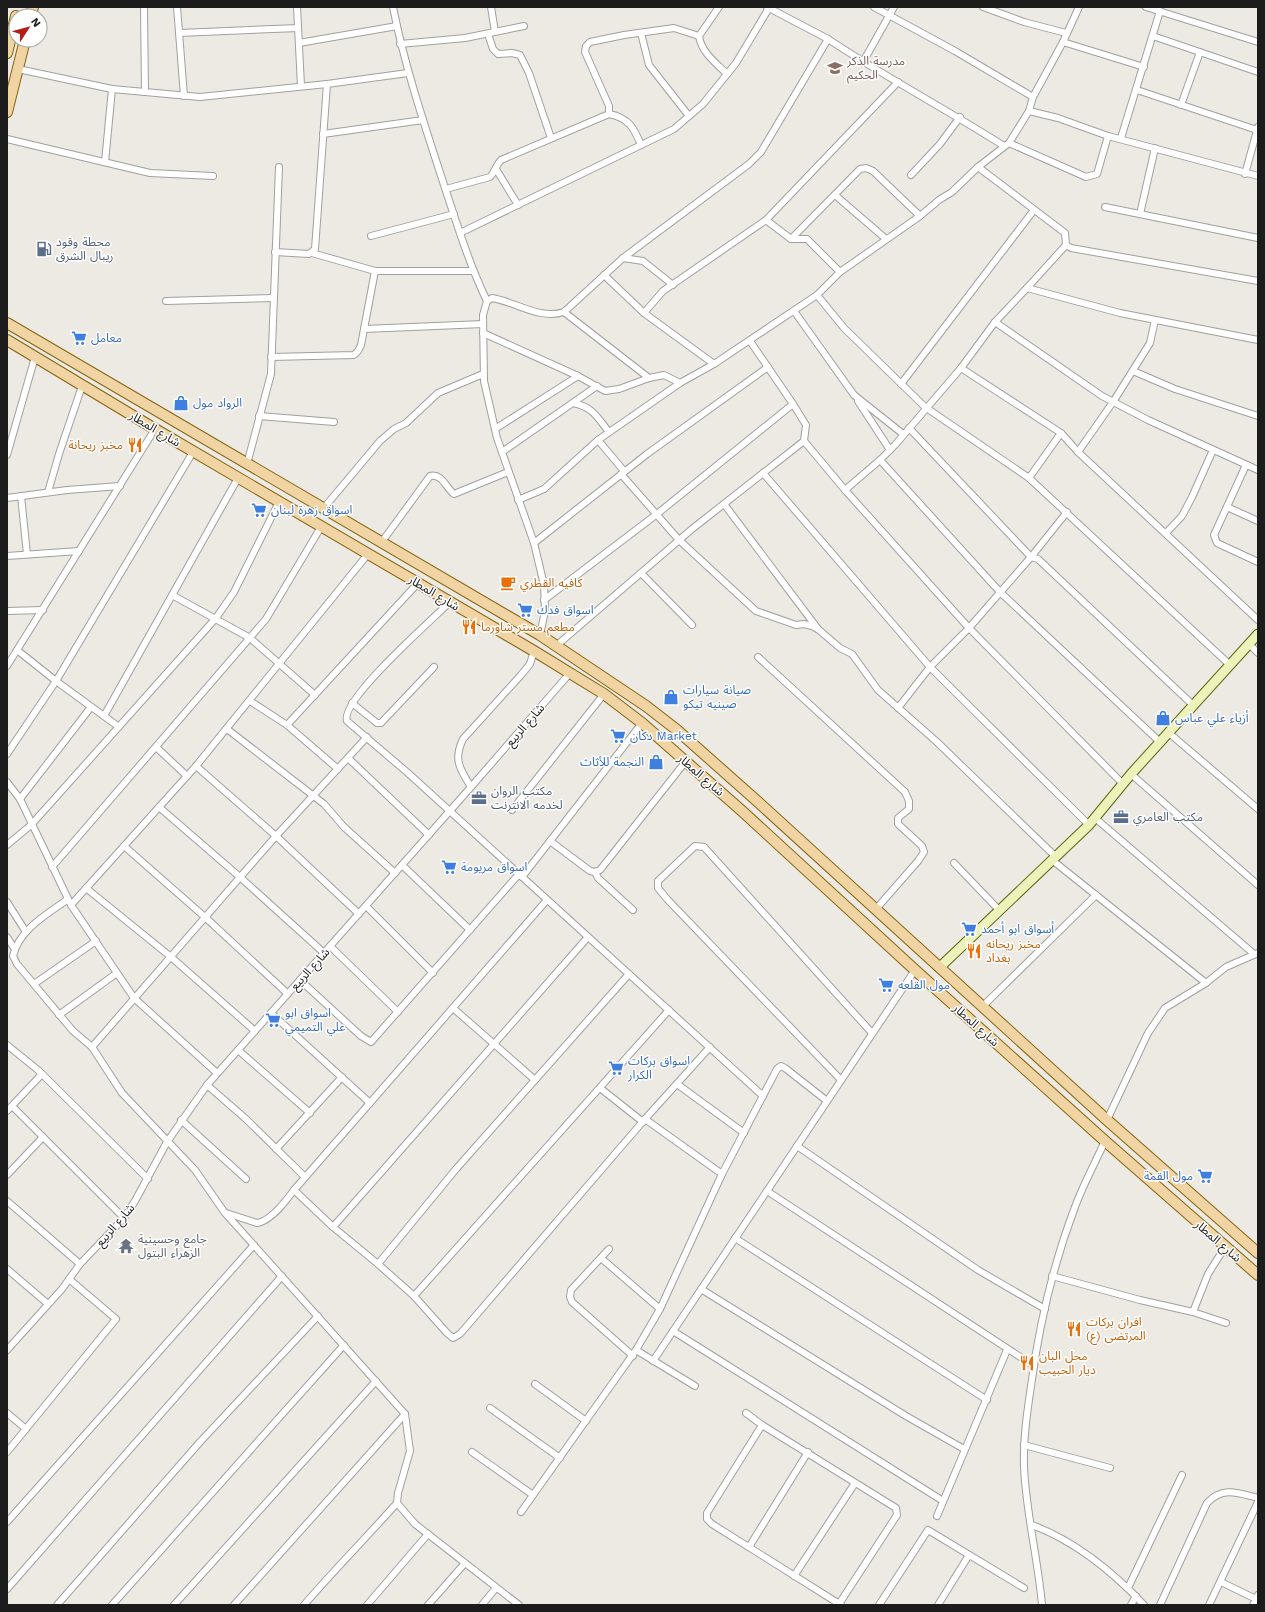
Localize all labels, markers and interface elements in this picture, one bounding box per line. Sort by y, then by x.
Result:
north arrow [8,8,48,48]
text: N [28,15,43,30]
place label: مدرسة الذكر الحكيم [846,54,905,84]
school or university icon: مدرسة الذكر الحكيم [826,59,844,77]
place label: محطة وقود ريبال الشرق [56,235,114,263]
fuel station icon: محطة وقود ريبال الشرق [35,240,53,258]
supermarket icon: معامل [70,329,88,347]
place label: معامل [91,331,122,345]
shop icon: الرواد مول [172,394,190,412]
place label: الرواد مول [193,396,242,410]
street label: شارع المطار [125,408,183,451]
restaurant icon: مخبز ريحانة [126,436,144,454]
place label: مخبز ريحانة [68,438,123,452]
supermarket icon: اسواق زهرة لبنان [250,501,268,519]
place label: اسواق زهرة لبنان [271,503,352,517]
street label: شارع المطار [404,572,462,615]
cafe icon: كافيه القطري [499,574,517,592]
place label: كافيه القطري [520,576,584,593]
supermarket icon: اسواق فدك [516,601,534,619]
place label: اسواق فدك [537,603,594,617]
restaurant icon: مطعم مستر شاورما [460,618,478,636]
place label: مطعم مستر شاورما [481,620,575,636]
place label: صيانة سيارات صينيه تيكو [683,683,751,711]
shop icon: صيانة سيارات صينيه تيكو [662,688,680,706]
street label: شارع الربيع [503,701,549,751]
shop icon: أزياء علي عباس [1154,709,1172,727]
place label: أزياء علي عباس [1175,710,1249,728]
supermarket icon: دكان Market [609,727,627,745]
place label: دكان Market [630,729,697,743]
street label: شارع المطار [673,750,727,800]
shop icon: النجمة للأثاث [647,753,665,771]
place label: النجمة للأثاث [580,755,644,769]
place label: مكتب الروان لخدمه الانترنت [491,784,563,812]
office icon: مكتب الروان لخدمه الانترنت [470,789,488,807]
office icon: مكتب العامري [1112,808,1130,826]
place label: مكتب العامري [1133,810,1203,827]
supermarket icon: اسواق مريومة [440,858,458,876]
place label: اسواق مريومة [461,860,527,874]
supermarket icon: أسواق ابو أحمد [960,920,978,938]
place label: أسواق ابو أحمد [981,921,1054,936]
place label: مخبز ريحانه بغداد [986,937,1041,965]
restaurant icon: مخبز ريحانه بغداد [965,942,983,960]
street label: شارع الربيع [287,945,334,994]
supermarket icon: مول القلعه [877,976,895,994]
place label: مول القلعه [898,978,950,992]
street label: شارع المطار [948,1000,1002,1051]
place label: اسواق ابو علي التميمي [285,1006,345,1037]
supermarket icon: اسواق ابو علي التميمي [264,1011,282,1029]
place label: اسواق بركات الكرار [627,1054,690,1082]
supermarket icon: اسواق بركات الكرار [607,1059,625,1077]
supermarket icon: مول القمة [1196,1167,1214,1185]
place label: مول القمة [1144,1169,1193,1183]
street label: شارع الربيع [93,1201,139,1251]
street label: شارع المطار [1190,1216,1244,1266]
place label: جامع وحسينية الزهراء البتول [138,1232,207,1260]
temple icon: جامع وحسينية الزهراء البتول [117,1237,135,1255]
place label: افران بركات المرتضى (ع) [1086,1315,1146,1345]
restaurant icon: افران بركات المرتضى (ع) [1065,1320,1083,1338]
place label: محل البان ديار الحبيب [1039,1349,1096,1377]
restaurant icon: محل البان ديار الحبيب [1018,1354,1036,1372]

